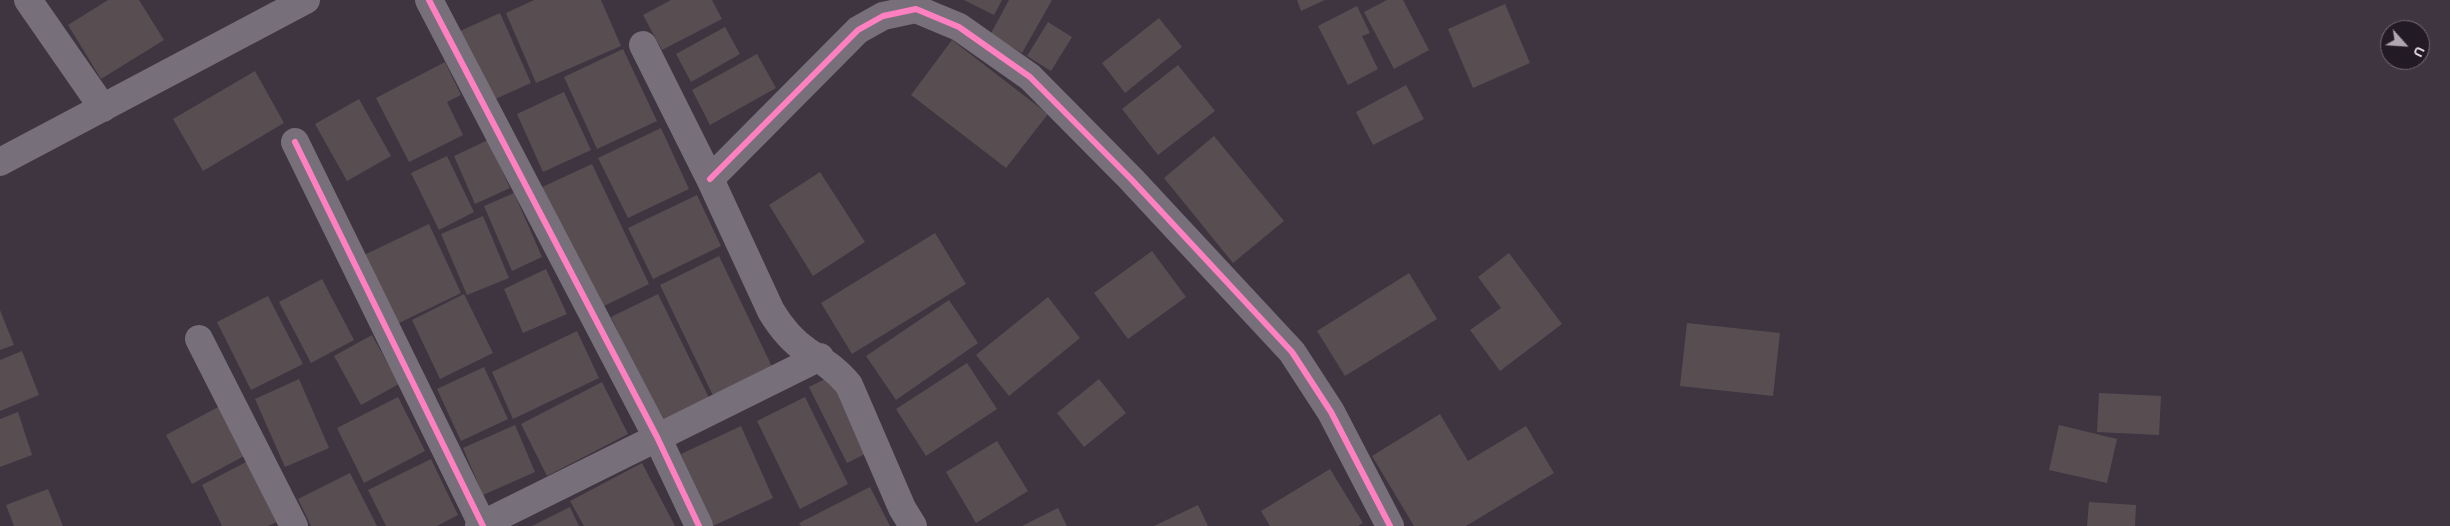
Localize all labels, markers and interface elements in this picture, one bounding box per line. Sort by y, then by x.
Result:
north arrow [2380,20,2430,70]
text: U [2408,43,2428,60]

